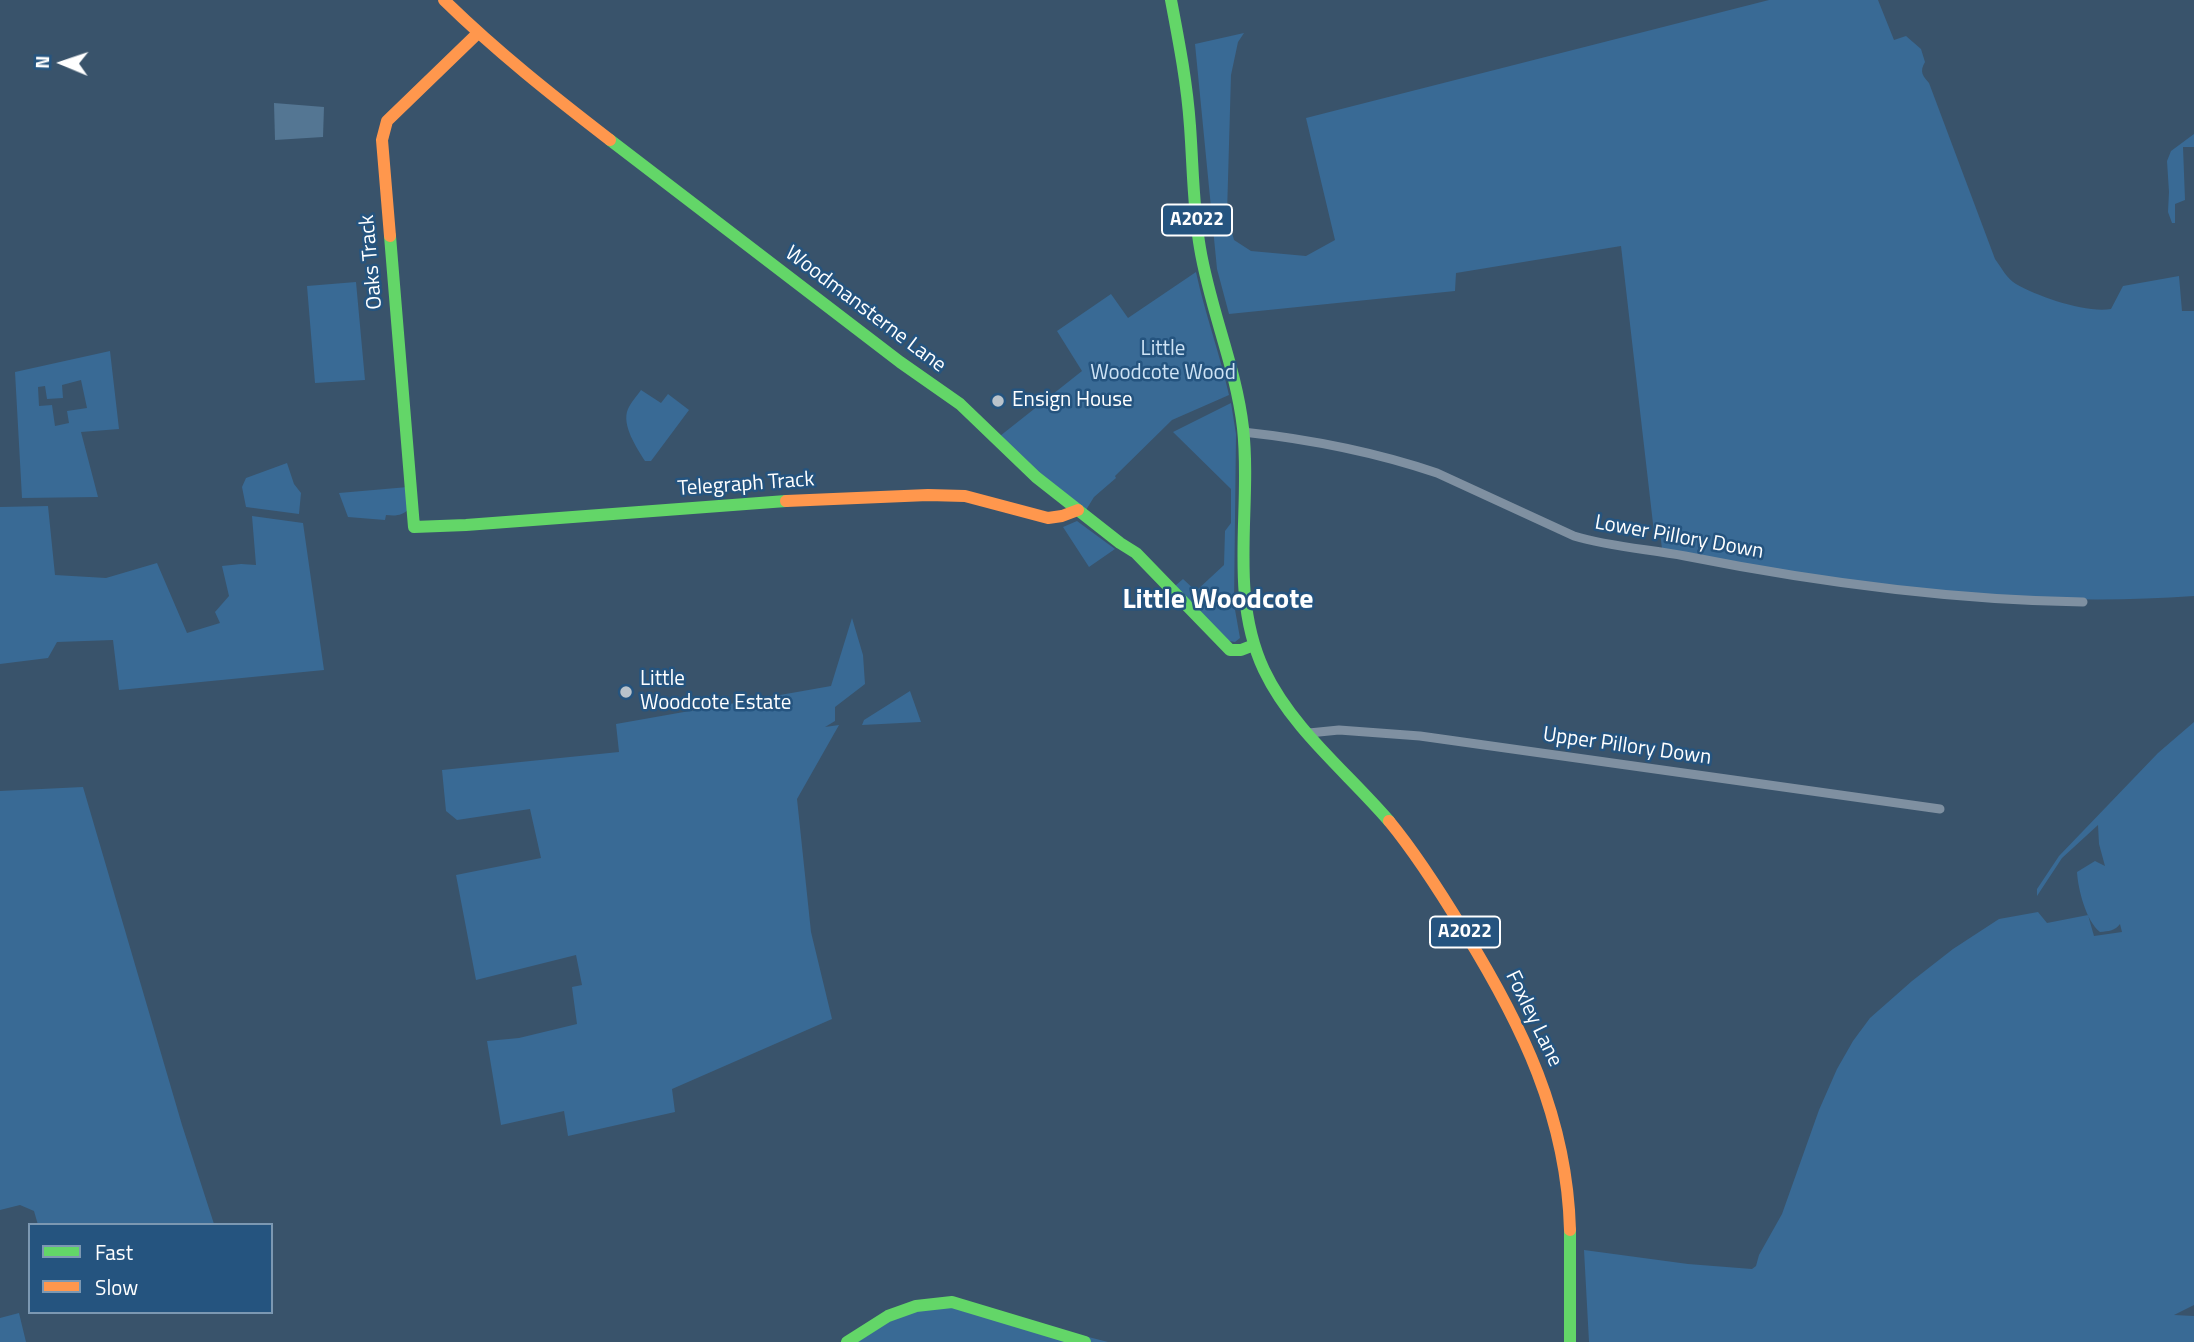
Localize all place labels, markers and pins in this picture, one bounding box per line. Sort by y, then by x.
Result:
place label: Ensign House [1012,388,1133,414]
marker: Ensign House [990,393,1006,409]
place label: Little Woodcote Estate [640,667,791,717]
marker: Little Woodcote Estate [618,684,634,700]

